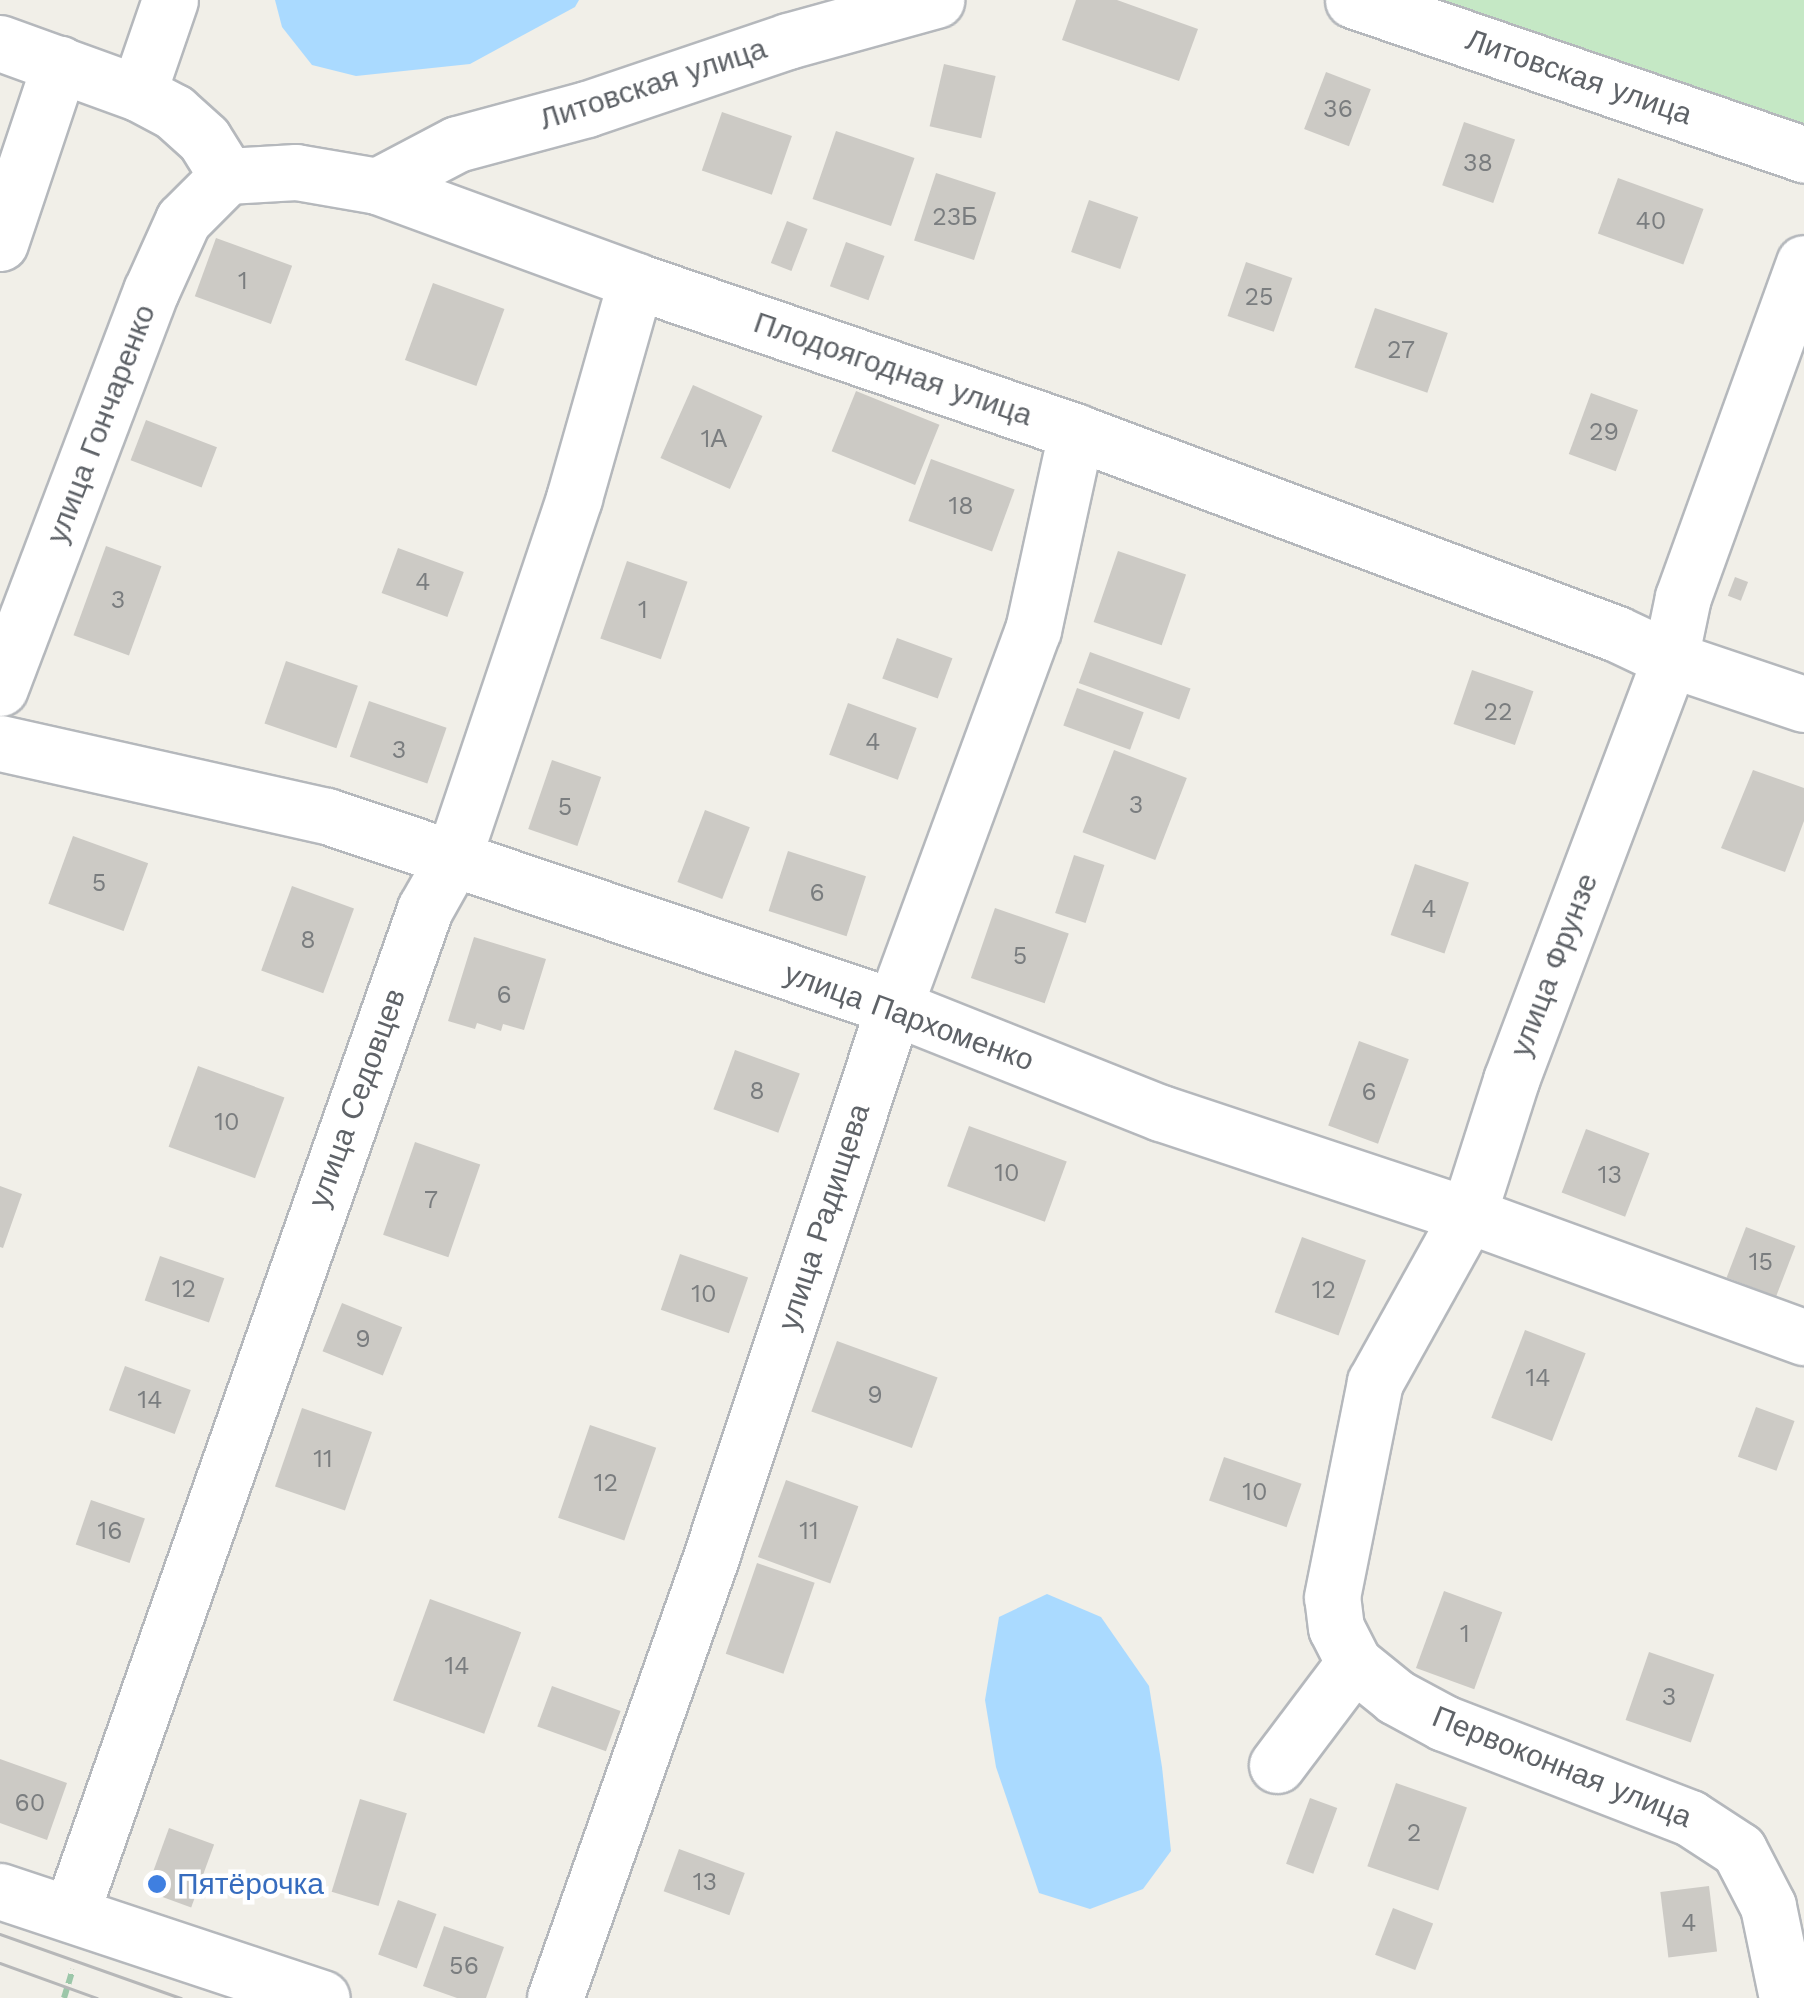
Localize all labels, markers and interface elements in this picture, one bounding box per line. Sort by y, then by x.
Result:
street label: Литовская улица [1461,21,1697,133]
street label: Литовская улица [535,30,771,138]
house number: 36 [1323,94,1353,124]
house number: 38 [1463,148,1493,178]
house number: 23Б [932,202,978,232]
house number: 40 [1636,206,1666,236]
house number: 1 [238,266,248,296]
house number: 25 [1244,282,1274,312]
street label: улица Гончаренко [39,300,163,548]
street label: Плодоягодная улица [749,304,1037,434]
house number: 27 [1387,335,1415,365]
house number: 29 [1589,417,1619,447]
house number: 1А [701,424,727,454]
house number: 18 [948,491,974,521]
house number: 4 [415,567,431,597]
house number: 3 [111,585,125,615]
house number: 1 [638,595,648,625]
house number: 22 [1483,697,1513,727]
house number: 4 [865,727,881,757]
house number: 3 [392,735,406,765]
house number: 3 [1129,790,1143,820]
house number: 5 [558,792,572,822]
house number: 5 [92,868,106,898]
street label: улица Фрунзе [1503,868,1605,1062]
house number: 6 [809,878,825,908]
house number: 4 [1421,894,1437,924]
house number: 8 [300,925,316,955]
house number: 5 [1013,941,1027,971]
street label: улица Пархоменко [779,955,1039,1079]
house number: 6 [496,980,512,1010]
street label: улица Седовцев [301,984,413,1212]
house number: 8 [749,1076,765,1106]
house number: 6 [1361,1077,1377,1107]
street label: улица Радищева [770,1099,878,1335]
house number: 10 [214,1107,240,1137]
house number: 10 [994,1158,1020,1188]
house number: 13 [1598,1160,1622,1190]
house number: 7 [424,1185,438,1215]
house number: 15 [1749,1247,1773,1277]
house number: 12 [172,1274,196,1304]
house number: 12 [1312,1275,1336,1305]
house number: 10 [691,1279,717,1309]
house number: 9 [355,1324,371,1354]
house number: 14 [1525,1363,1551,1393]
house number: 9 [867,1380,883,1410]
house number: 14 [137,1385,163,1415]
house number: 11 [313,1444,333,1474]
house number: 12 [594,1468,618,1498]
house number: 10 [1242,1477,1268,1507]
house number: 16 [98,1516,122,1546]
house number: 11 [799,1516,819,1546]
house number: 1 [1460,1619,1470,1649]
house number: 14 [444,1651,470,1681]
house number: 3 [1662,1682,1676,1712]
street label: Первоконная улица [1427,1699,1697,1835]
house number: 60 [15,1788,45,1818]
house number: 2 [1407,1818,1421,1848]
place label: Пятёрочка [177,1866,324,1902]
house number: 13 [693,1867,717,1897]
marker: Пятёрочка [146,1873,168,1895]
house number: 4 [1681,1908,1697,1938]
house number: 56 [449,1951,479,1981]

